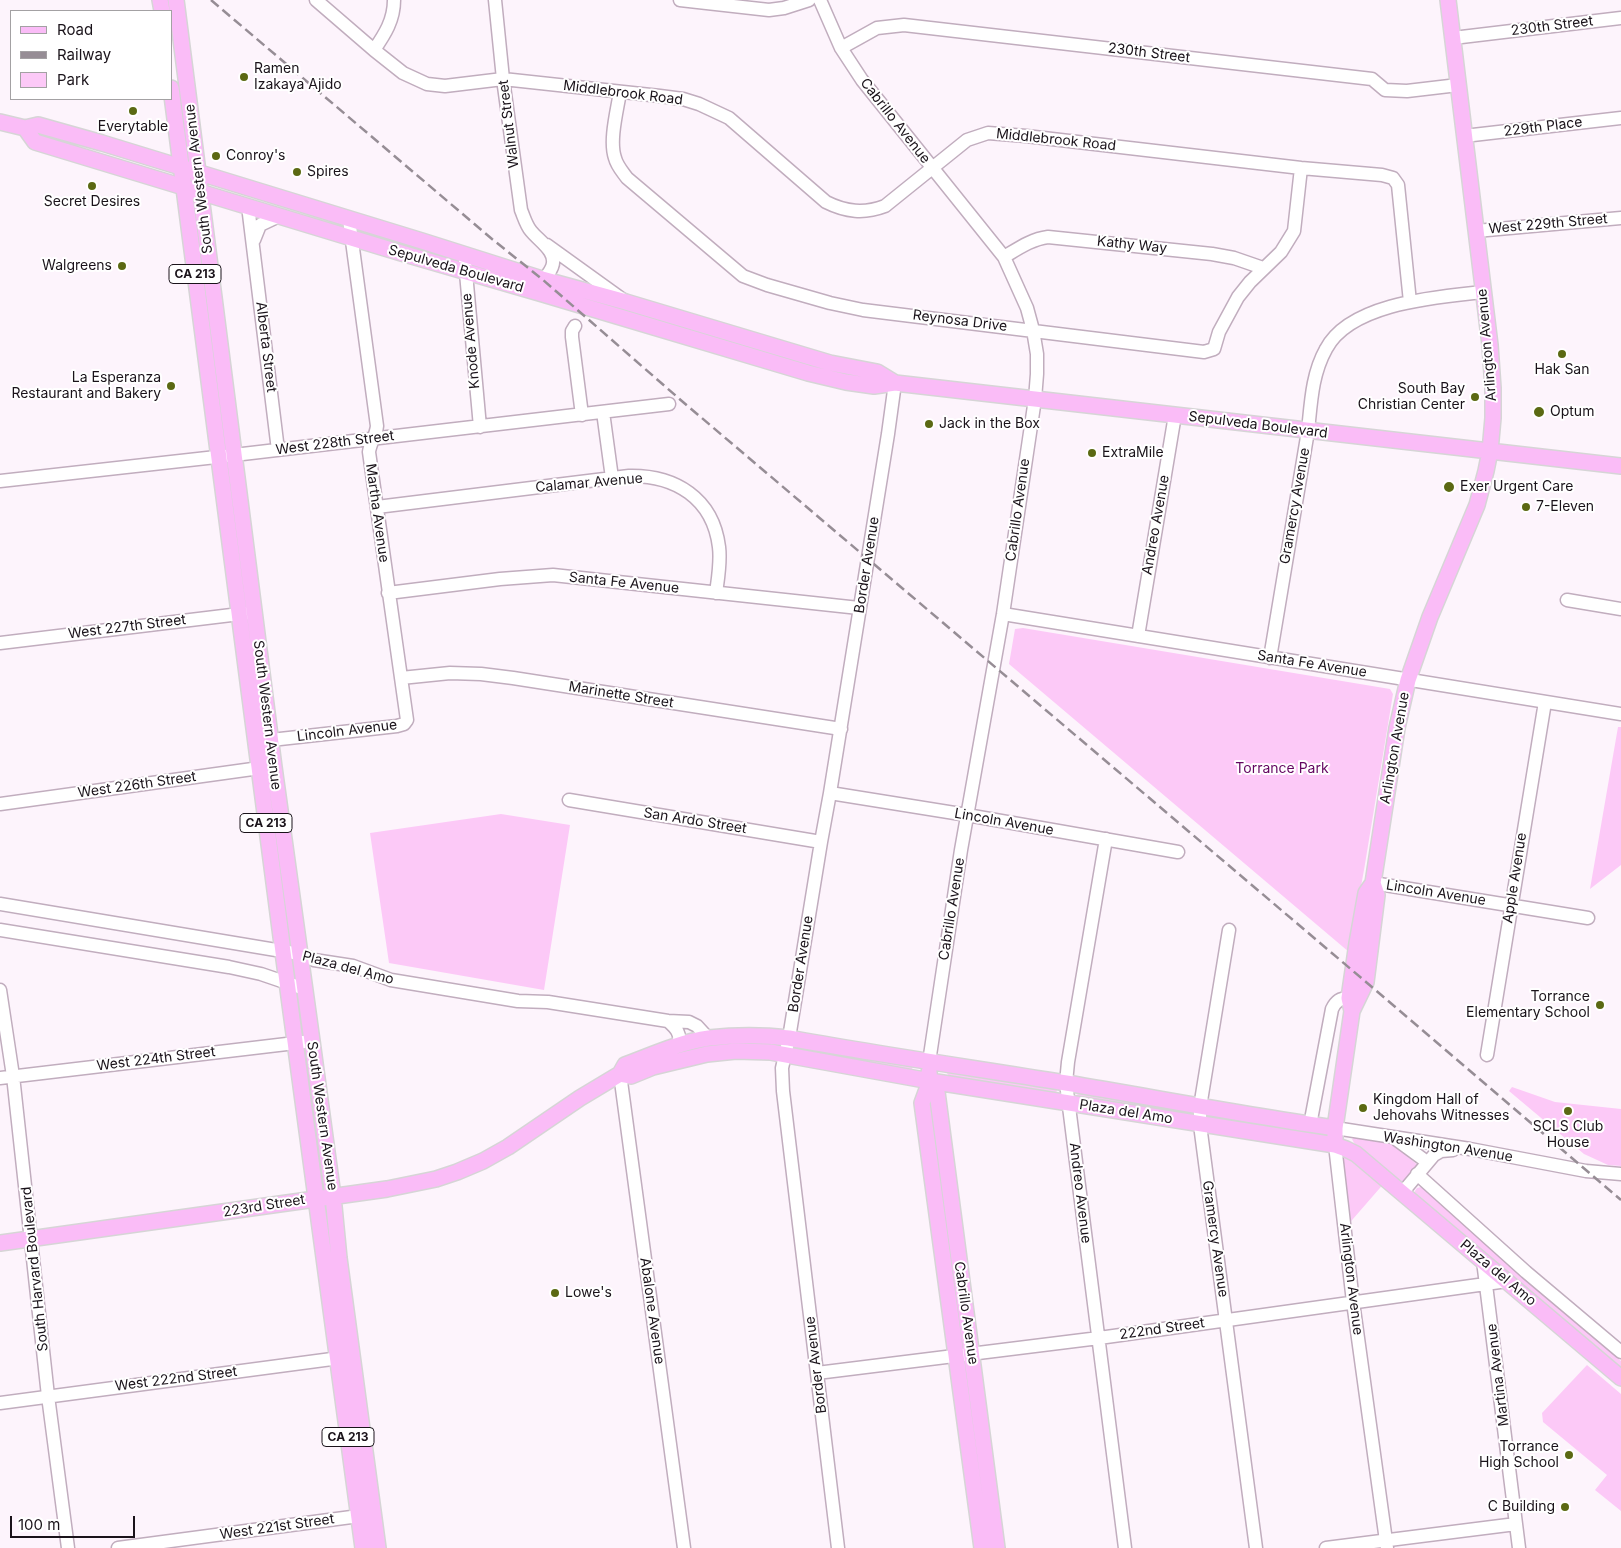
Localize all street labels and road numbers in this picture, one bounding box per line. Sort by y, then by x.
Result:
street label: 230th Street [1510,13,1594,39]
street label: 230th Street [1107,40,1191,66]
street label: Cabrillo Avenue [856,75,934,167]
street label: Middlebrook Road [562,77,684,109]
street label: Walnut Street [495,79,523,169]
street label: South Western Avenue [181,103,217,255]
street label: 229th Place [1503,114,1583,140]
street label: Middlebrook Road [995,125,1117,155]
street label: West 229th Street [1488,210,1608,238]
street label: Kathy Way [1096,233,1168,257]
street label: Sepulveda Boulevard [386,242,526,296]
road number: CA 213 [169,264,221,284]
street label: Arlington Avenue [1474,288,1500,402]
street label: Knode Avenue [458,292,484,390]
street label: Alberta Street [252,301,280,393]
street label: Reynosa Drive [912,307,1008,335]
street label: Sepulveda Boulevard [1188,408,1328,442]
street label: West 228th Street [275,427,395,459]
street label: Gramercy Avenue [1277,447,1313,565]
street label: Cabrillo Avenue [1002,457,1034,563]
street label: Martha Avenue [362,462,392,564]
street label: Calamar Avenue [535,470,643,496]
street label: Andreo Avenue [1139,474,1173,576]
street label: Border Avenue [851,515,883,615]
street label: Santa Fe Avenue [568,569,680,597]
street label: West 227th Street [67,611,187,643]
street label: South Western Avenue [249,639,285,791]
street label: Santa Fe Avenue [1256,647,1368,681]
street label: Marinette Street [567,678,675,712]
street label: Arlington Avenue [1377,691,1413,805]
street label: Lincoln Avenue [296,717,398,745]
street label: West 226th Street [77,768,197,802]
street label: San Ardo Street [642,805,748,837]
street label: Lincoln Avenue [953,805,1055,839]
road number: CA 213 [240,814,292,832]
street label: Apple Avenue [1500,832,1530,924]
street label: Cabrillo Avenue [936,856,968,962]
street label: Lincoln Avenue [1385,877,1487,909]
street label: Border Avenue [785,914,817,1014]
street label: Plaza del Amo [300,948,396,988]
street label: South Western Avenue [303,1040,341,1192]
street label: West 224th Street [96,1043,216,1075]
street label: Plaza del Amo [1078,1096,1174,1128]
street label: Washington Avenue [1382,1128,1514,1166]
street label: Andreo Avenue [1065,1142,1095,1244]
street label: Gramercy Avenue [1198,1180,1232,1298]
street label: South Harvard Boulevard [18,1186,52,1352]
street label: 223rd Street [222,1191,306,1221]
street label: Arlington Avenue [1336,1222,1366,1336]
street label: Plaza del Amo [1457,1236,1539,1310]
street label: Abalone Avenue [636,1257,668,1365]
street label: Cabrillo Avenue [950,1260,982,1366]
street label: Border Avenue [802,1315,830,1415]
street label: 222nd Street [1118,1315,1206,1343]
street label: Martina Avenue [1483,1323,1513,1427]
street label: West 222nd Street [114,1363,238,1395]
road number: CA 213 [322,1428,374,1446]
street label: West 221st Street [219,1511,335,1543]

